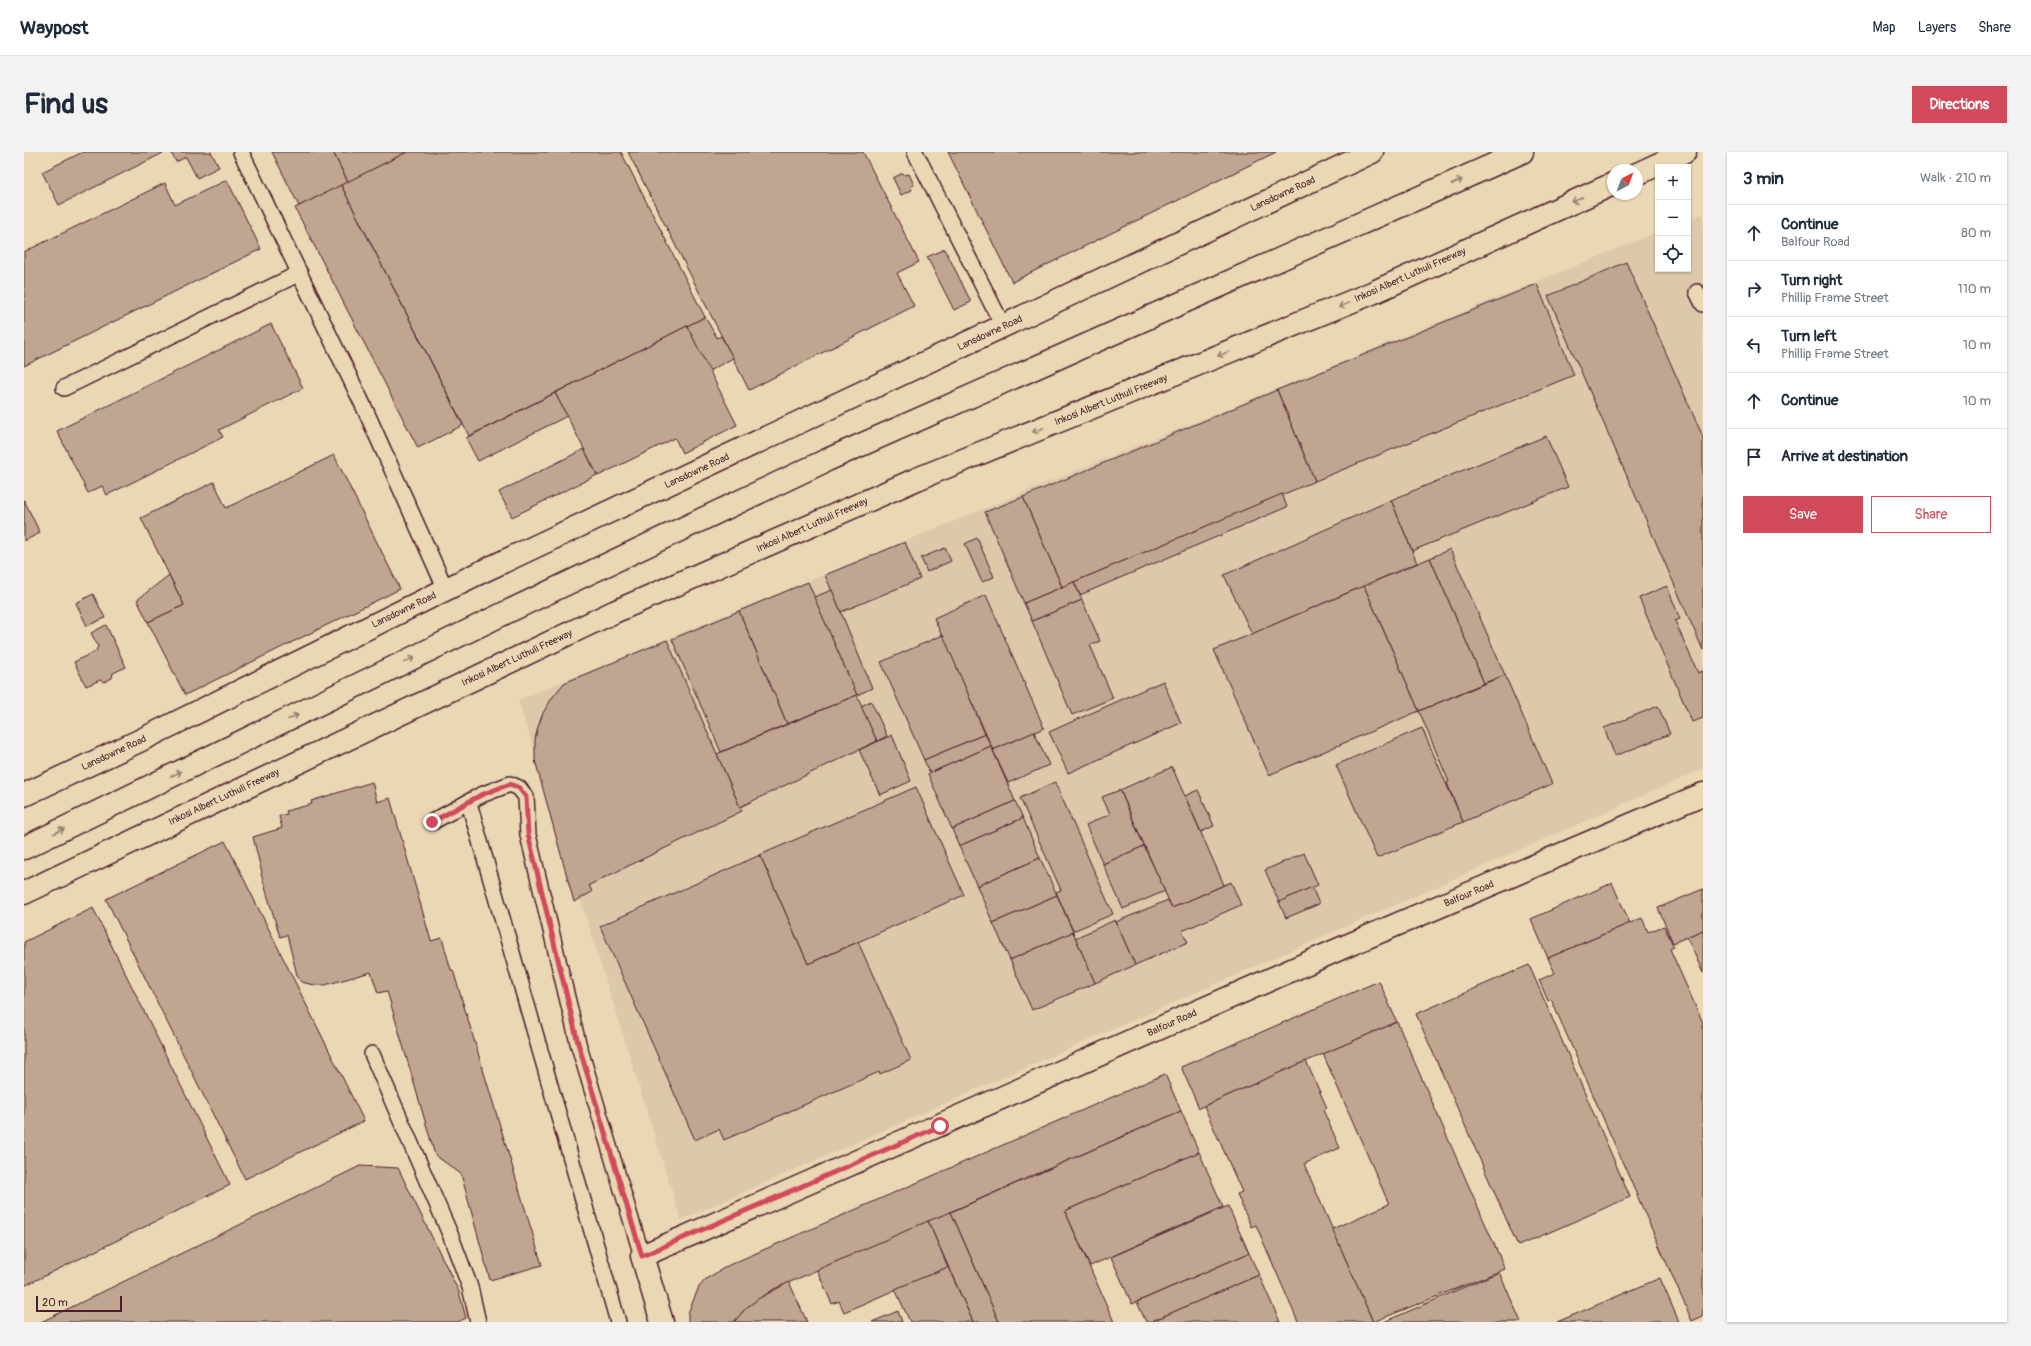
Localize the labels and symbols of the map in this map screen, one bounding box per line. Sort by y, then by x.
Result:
north arrow [1607,164,1643,200]
street label: Lansdowne Road [1249,174,1317,214]
one-way arrow [1451,178,1463,185]
one-way arrow [1572,197,1584,205]
street label: Inkosi Albert Luthuli Freeway [1352,245,1468,305]
one-way arrow [1338,301,1350,309]
street label: Lansdowne Road [956,313,1024,353]
one-way arrow [1218,351,1230,358]
street label: Inkosi Albert Luthuli Freeway [1053,372,1170,428]
one-way arrow [1033,426,1045,434]
street label: Lansdowne Road [663,451,731,491]
street label: Inkosi Albert Luthuli Freeway [754,495,870,555]
street label: Lansdowne Road [370,589,438,631]
street label: Inkosi Albert Luthuli Freeway [460,627,575,689]
one-way arrow [403,656,415,663]
one-way arrow [286,713,298,720]
street label: Lansdowne Road [80,733,148,773]
street label: Inkosi Albert Luthuli Freeway [167,766,282,828]
one-way arrow [170,770,182,777]
route end [423,813,441,831]
one-way arrow [53,827,65,834]
street label: Balfour Road [1442,878,1496,910]
street label: Balfour Road [1145,1007,1199,1039]
route start [931,1117,949,1135]
scale bar [36,1294,122,1313]

